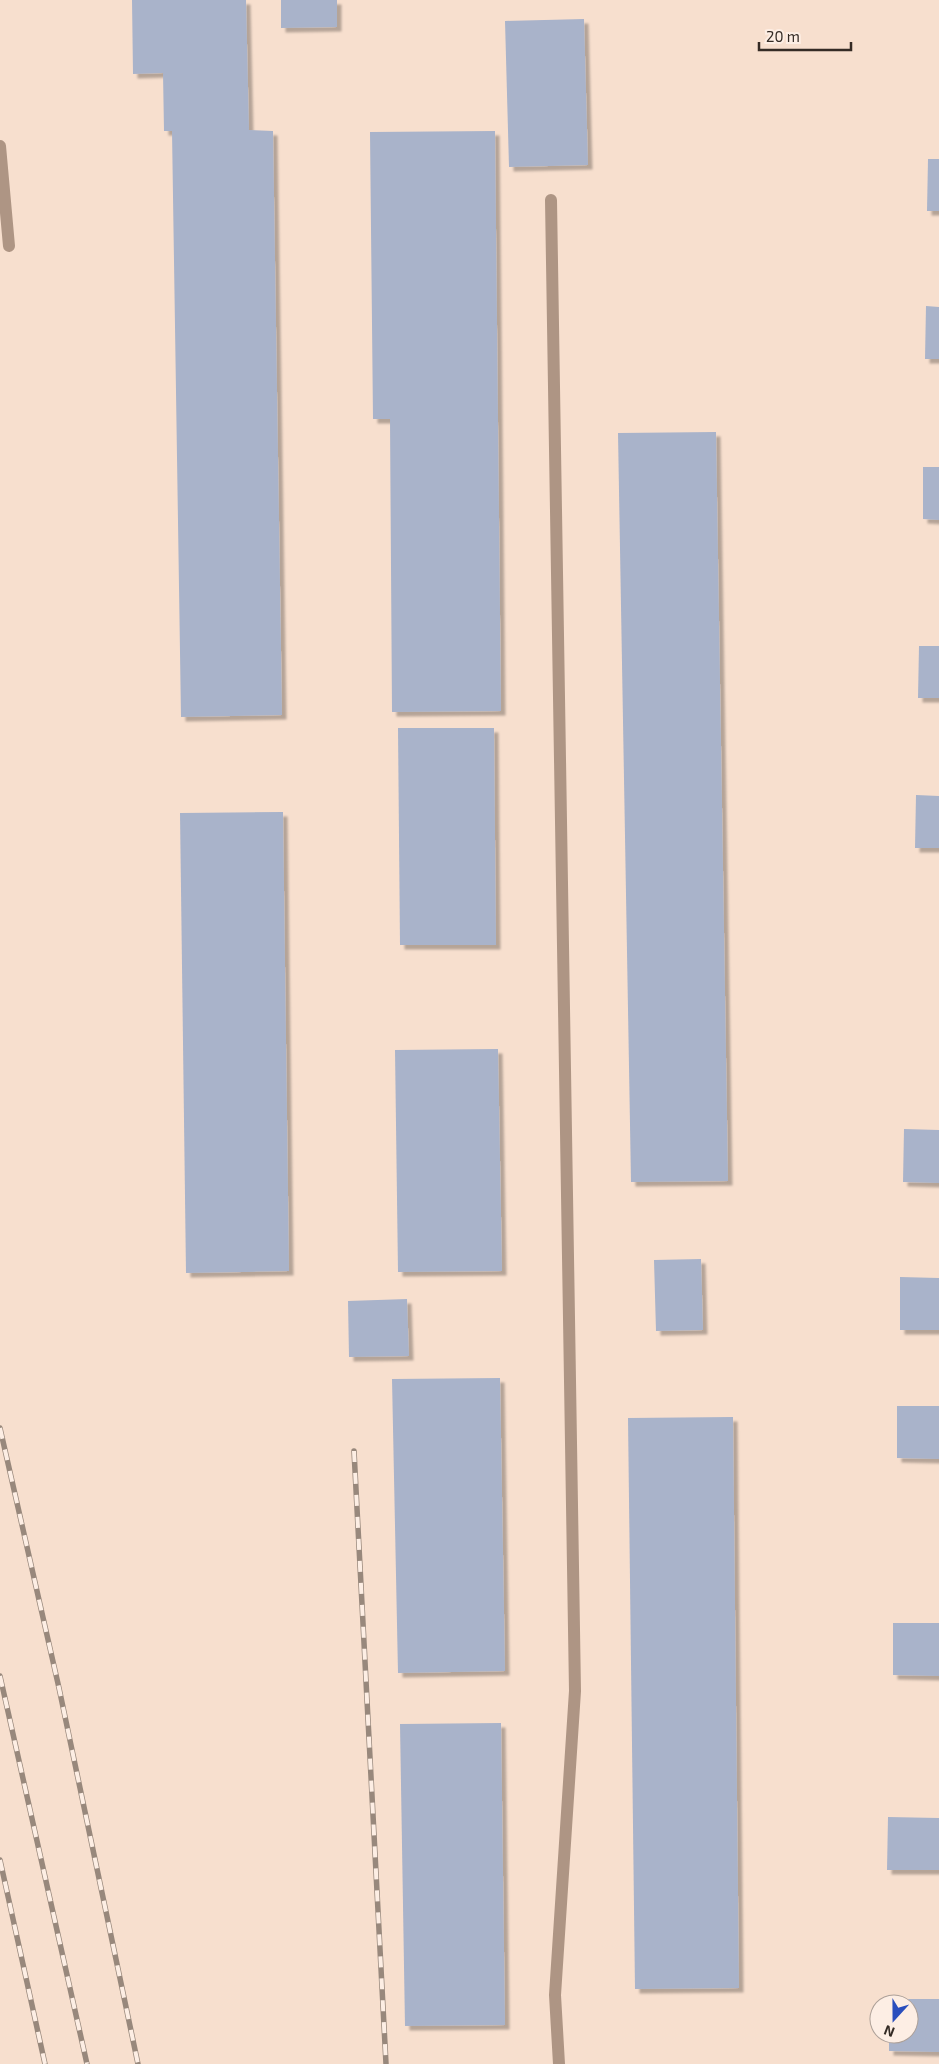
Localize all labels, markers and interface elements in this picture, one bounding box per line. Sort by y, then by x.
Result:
scale bar [759,20,852,52]
text: 20 m [766,27,800,45]
north arrow [869,1994,919,2044]
text: N [881,2022,897,2041]

